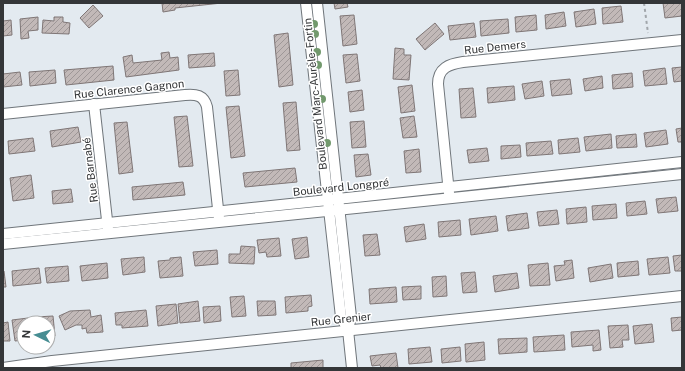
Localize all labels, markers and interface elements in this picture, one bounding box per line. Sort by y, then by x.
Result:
street label: Boulevard Marc-Aurèle-Fortin [301,18,329,170]
street label: Rue Demers [464,38,527,56]
street label: Rue Clarence Gagnon [73,77,185,101]
street label: Rue Barnabé [80,137,100,203]
street label: Boulevard Longpré [292,176,390,198]
street label: Rue Grenier [310,310,372,328]
north arrow [16,315,56,355]
text: N [20,329,32,339]

